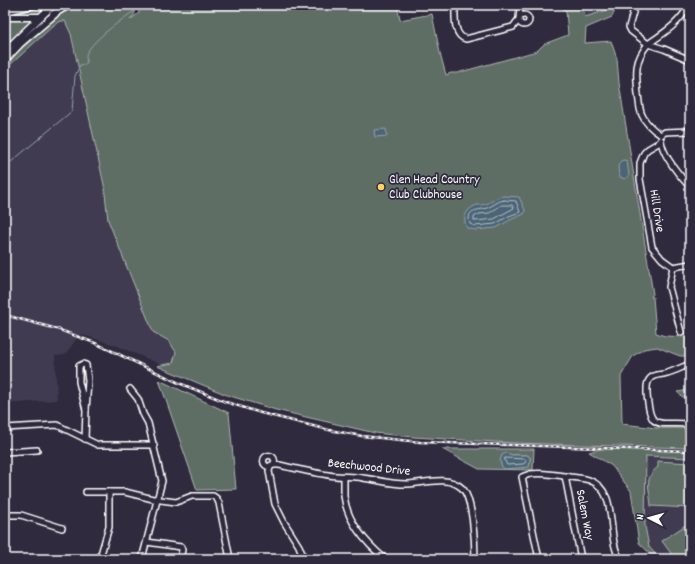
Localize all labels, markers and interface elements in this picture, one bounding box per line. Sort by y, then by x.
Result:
place label: Glen Head Country Club Clubhouse [389,171,480,205]
marker: Glen Head Country Club Clubhouse [376,182,386,192]
street label: Hill Drive [643,188,669,234]
street label: Beechwood Drive [327,454,411,482]
street label: Salem Way [570,488,598,543]
north arrow [629,498,669,538]
text: N [633,513,649,521]

